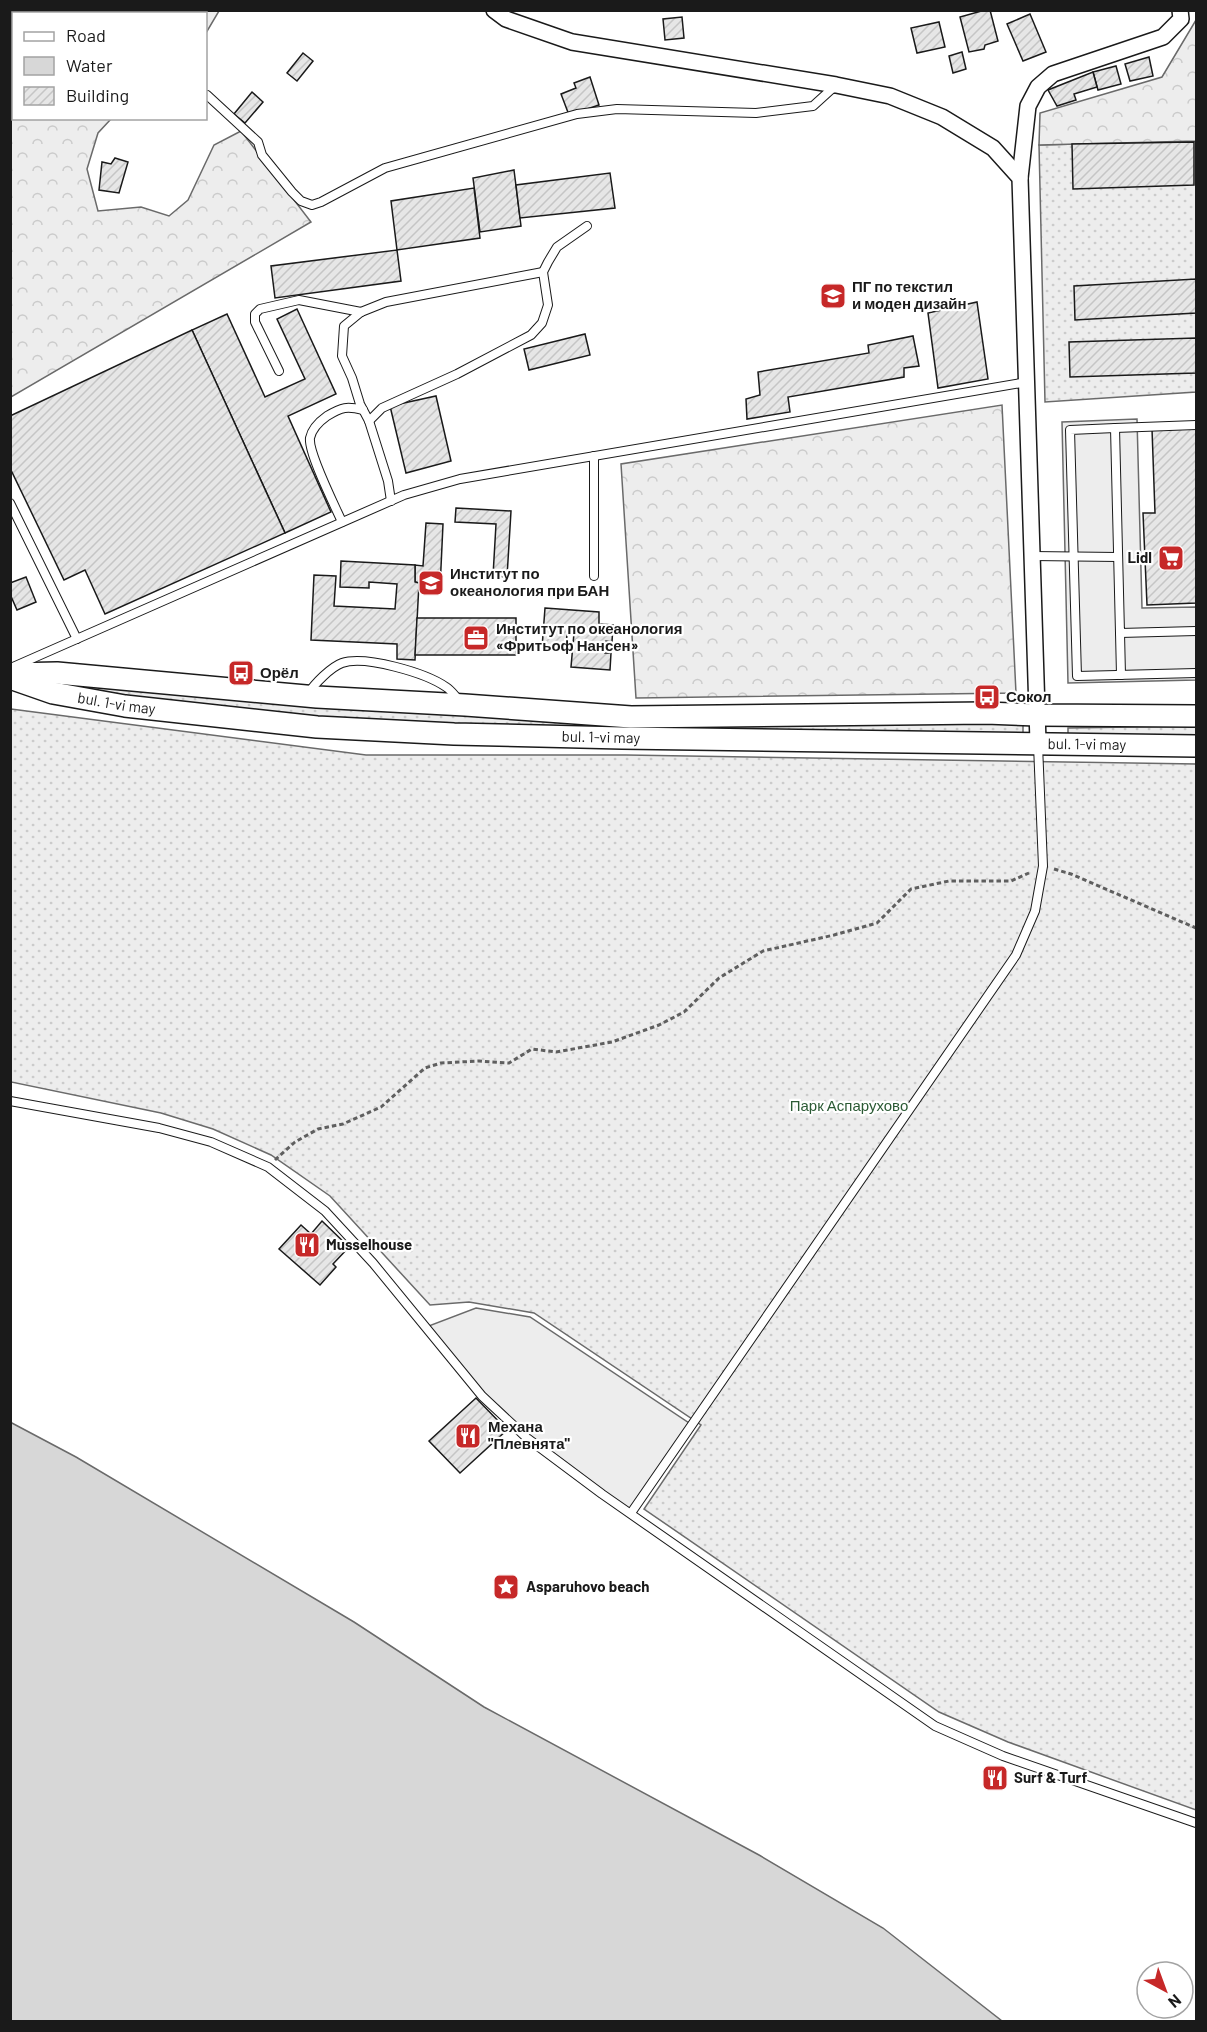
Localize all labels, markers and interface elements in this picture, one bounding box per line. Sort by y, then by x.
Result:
legend [12,12,207,120]
text: Road [66,24,106,46]
text: Water [66,54,113,76]
text: Building [66,84,129,106]
place label: ПГ по текстил и моден дизайн [852,277,967,312]
school or university icon: ПГ по текстил и моден дизайн [818,281,848,311]
supermarket icon: Lidl [1156,543,1186,573]
place label: Lidl [1127,548,1152,566]
place label: Институт по океанология при БАН [450,564,609,599]
school or university icon: Институт по океанология при БАН [416,568,446,598]
place label: Институт по океанология «Фритьоф Нансен» [496,619,682,654]
office icon: Институт по океанология «Фритьоф Нансен» [461,623,491,653]
bus stop icon: Орёл [226,658,256,688]
place label: Орёл [260,663,299,681]
bus stop icon: Сокол [972,682,1002,712]
place label: Сокол [1006,687,1052,705]
street label: bul. 1-vi may [76,688,157,717]
street label: bul. 1-vi may [561,727,640,746]
street label: bul. 1-vi may [1047,734,1126,753]
park label: Парк Аспарухово [790,1096,908,1114]
restaurant icon: Musselhouse [292,1230,322,1260]
place label: Musselhouse [326,1235,412,1253]
place label: Механа "Плевнята" [488,1417,571,1452]
restaurant icon: Механа "Плевнята" [453,1421,483,1451]
place icon: Asparuhovo beach [491,1572,521,1602]
place label: Asparuhovo beach [526,1577,649,1595]
restaurant icon: Surf & Turf [980,1763,1010,1793]
place label: Surf & Turf [1014,1768,1087,1786]
north arrow [1135,1960,1195,2020]
text: N [1165,1991,1185,2012]

